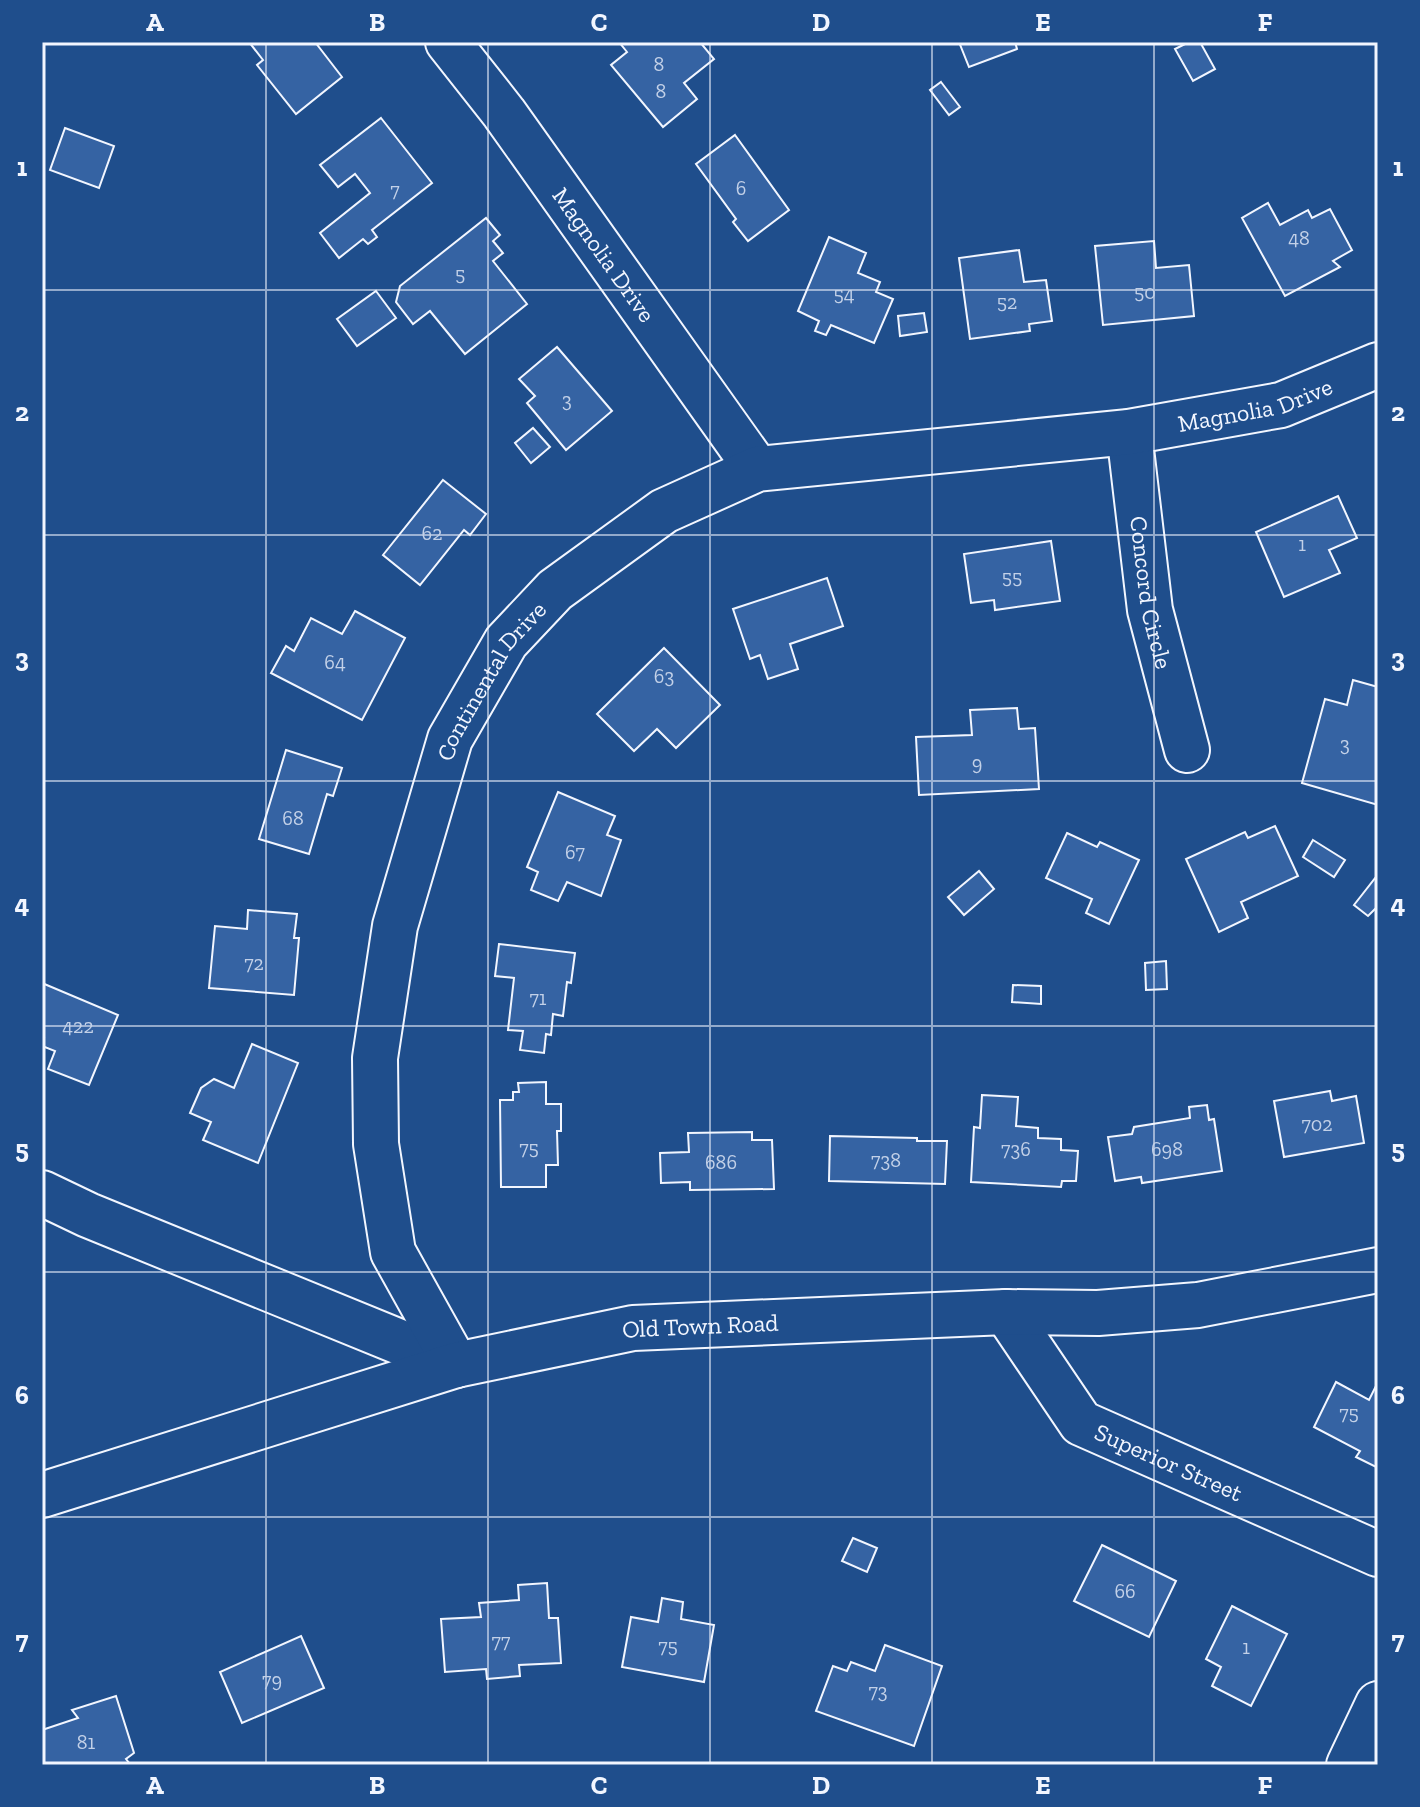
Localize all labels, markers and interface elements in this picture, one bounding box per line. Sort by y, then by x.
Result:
text: A [146,6,164,38]
text: B [369,6,385,38]
text: C [591,6,607,38]
text: D [812,6,830,38]
text: E [1035,6,1051,38]
text: F [1258,6,1273,38]
house number: 8 [654,52,664,76]
house number: 8 [656,79,666,103]
text: 1 [17,151,28,183]
text: 1 [1393,151,1404,183]
house number: 6 [736,176,746,200]
house number: 7 [390,178,400,202]
street label: Magnolia Drive [547,181,662,327]
house number: 48 [1288,226,1310,250]
house number: 5 [455,262,465,286]
house number: 50 [1134,280,1156,304]
house number: 54 [833,282,855,306]
house number: 52 [997,290,1017,314]
street label: Magnolia Drive [1175,371,1336,438]
house number: 3 [562,388,572,412]
text: 2 [15,396,29,428]
text: 2 [1391,396,1405,428]
street label: Concord Circle [1125,514,1179,672]
house number: 62 [422,521,442,545]
house number: 1 [1298,532,1306,556]
house number: 55 [1002,565,1022,589]
street label: Continental Drive [430,595,552,764]
text: 3 [15,642,29,674]
text: 3 [1391,642,1405,674]
house number: 64 [324,650,346,674]
house number: 63 [654,664,674,688]
house number: 3 [1340,732,1350,756]
house number: 9 [972,751,982,775]
house number: 68 [282,806,304,830]
house number: 67 [565,840,586,864]
text: 4 [15,888,30,920]
text: 4 [1391,888,1406,920]
house number: 72 [244,951,264,975]
house number: 71 [529,986,547,1010]
house number: 422 [62,1014,94,1038]
house number: 702 [1301,1112,1333,1136]
text: 5 [15,1133,29,1165]
text: 5 [1391,1133,1405,1165]
house number: 75 [519,1136,539,1160]
house number: 736 [1001,1137,1031,1161]
house number: 698 [1151,1137,1183,1161]
house number: 738 [871,1148,901,1172]
house number: 686 [705,1150,737,1174]
street label: Old Town Road [619,1307,779,1344]
text: 6 [15,1379,29,1411]
text: 6 [1391,1379,1405,1411]
house number: 75 [1339,1401,1359,1425]
street label: Superior Street [1091,1417,1247,1507]
house number: 66 [1114,1579,1136,1603]
text: 7 [16,1624,29,1656]
text: 7 [1392,1624,1405,1656]
house number: 77 [492,1629,511,1653]
house number: 75 [658,1634,678,1658]
house number: 1 [1242,1635,1250,1659]
house number: 79 [262,1668,282,1692]
house number: 73 [868,1679,888,1703]
house number: 81 [77,1730,96,1754]
text: A [146,1769,164,1801]
text: B [369,1769,385,1801]
text: C [591,1769,607,1801]
text: D [812,1769,830,1801]
text: E [1035,1769,1051,1801]
text: F [1258,1769,1273,1801]

